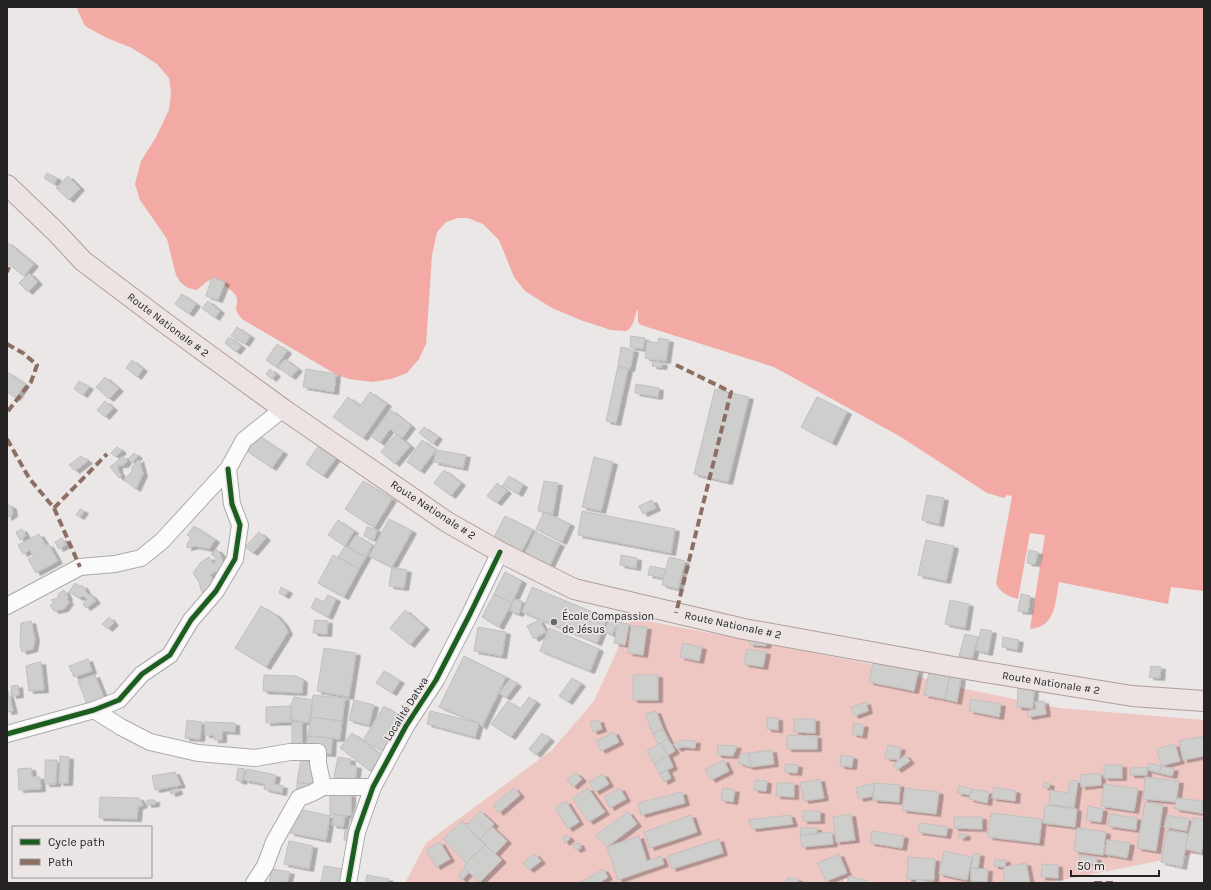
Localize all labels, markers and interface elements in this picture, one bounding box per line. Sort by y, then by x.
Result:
street label: Route Nationale # 2 [125,290,211,360]
street label: Route Nationale # 2 [388,478,478,542]
place label: École Compassion de Jésus [562,608,654,636]
street label: Route Nationale # 2 [683,608,783,642]
marker: École Compassion de Jésus [549,617,559,627]
street label: Route Nationale # 2 [1001,669,1101,697]
street label: Localité Datwa [381,675,431,743]
legend [12,826,152,878]
text: Cycle path [48,835,105,849]
scale bar [1071,852,1159,878]
text: Path [48,855,73,869]
text: 50 m [1077,859,1105,873]

